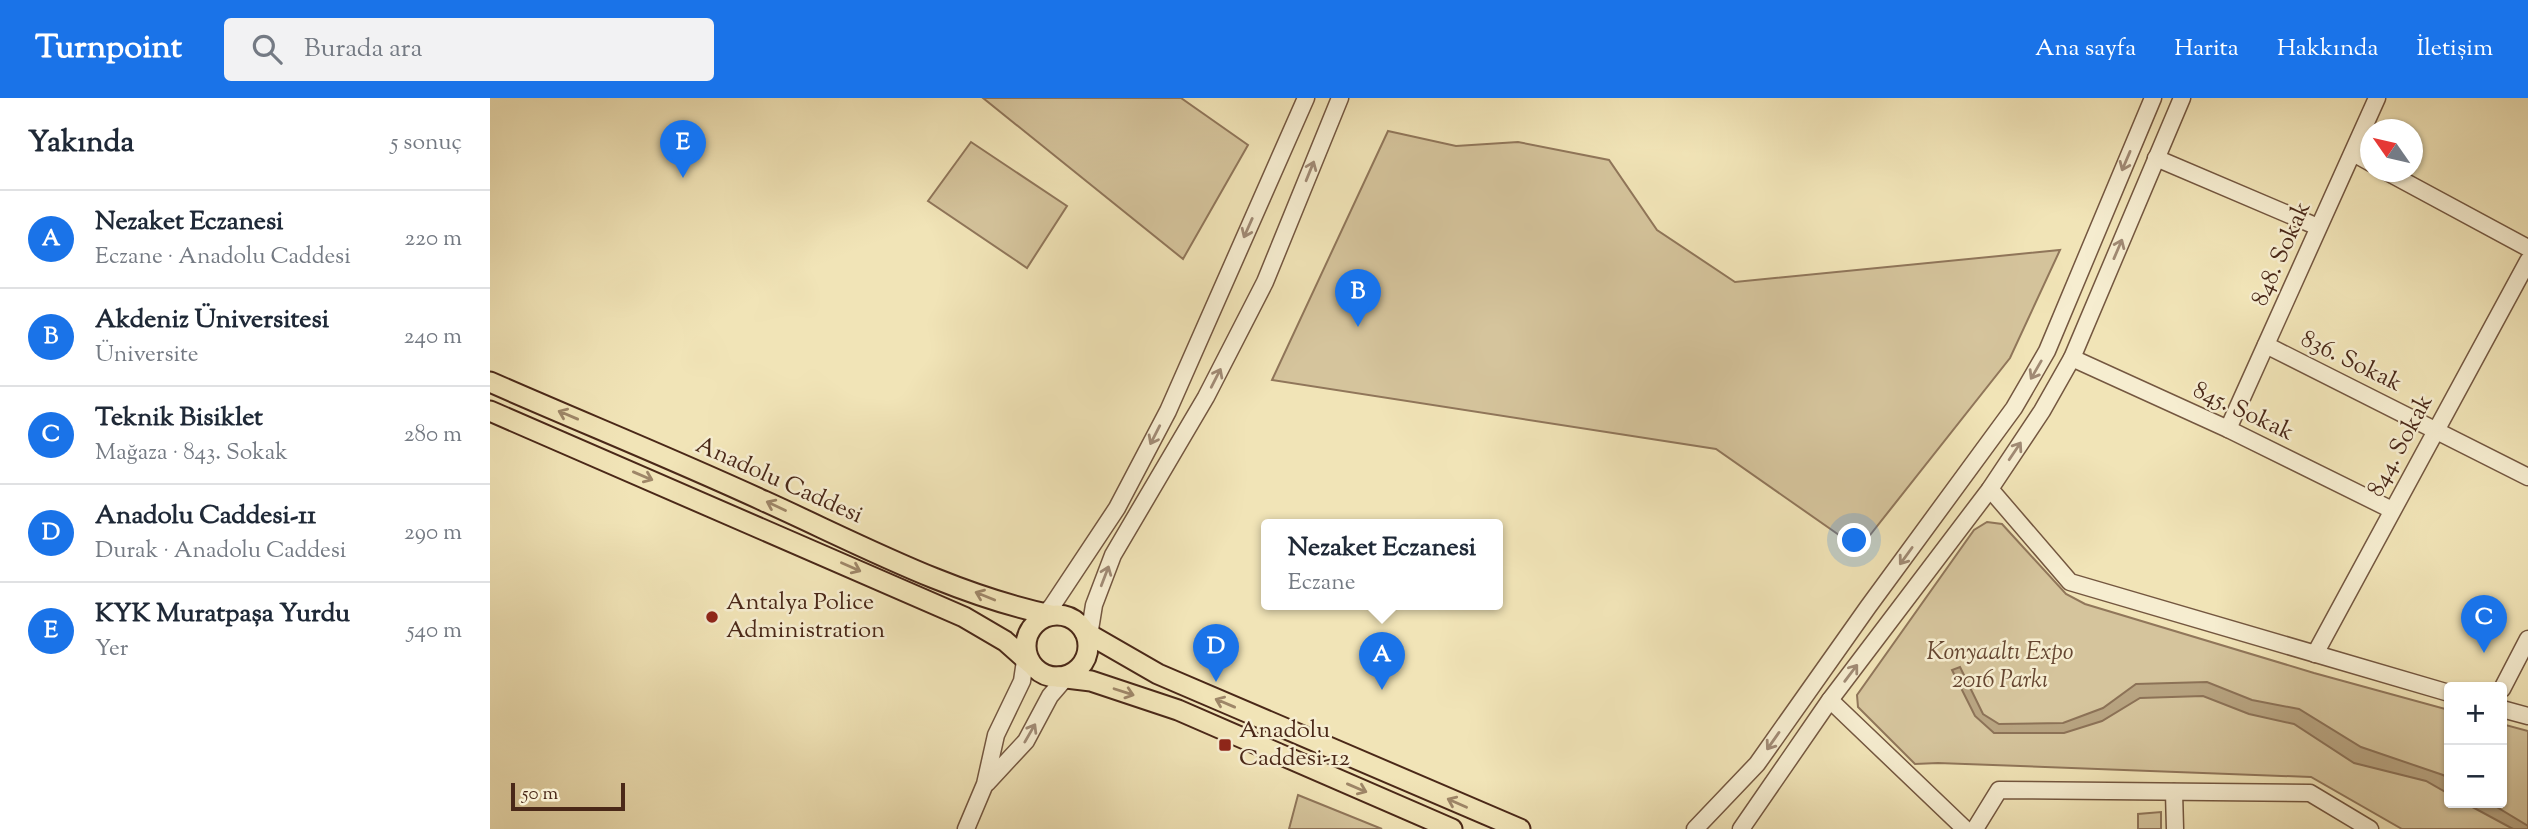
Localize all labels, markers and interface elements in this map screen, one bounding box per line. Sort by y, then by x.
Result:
search box [224,18,714,81]
text: Turnpoint [35,25,182,73]
icon: search [248,30,286,68]
text: Burada ara [304,31,422,68]
text: Ana sayfa [2035,32,2136,66]
text: Harita [2174,32,2239,66]
text: Hakkında [2277,32,2378,66]
text: İletişim [2416,32,2493,66]
north arrow [2360,119,2423,182]
pin: E [660,120,706,178]
text: Yakında [28,122,134,165]
text: 5 sonuç [391,127,462,160]
one-way arrow [2119,150,2132,171]
one-way arrow [1305,161,1318,183]
street label: 848. Sokak [2244,196,2320,312]
text: Nezaket Eczanesi [95,204,284,241]
one-way arrow [1241,217,1254,238]
text: A [42,223,60,256]
text: 220 m [404,223,462,256]
one-way arrow [2112,239,2125,260]
text: Eczane · Anadolu Caddesi [95,241,351,274]
pin: B [1335,269,1381,327]
text: Akdeniz Üniversitesi [95,302,329,339]
text: B [44,321,58,354]
text: 240 m [404,321,462,354]
street label: 836. Sokak [2295,323,2407,401]
text: Üniversite [95,339,199,372]
one-way arrow [2029,359,2043,379]
one-way arrow [1209,368,1223,389]
street label: 845. Sokak [2187,374,2299,450]
street label: 844. Sokak [2360,389,2442,503]
text: Teknik Bisiklet [95,400,263,437]
one-way arrow [558,408,579,421]
text: C [42,419,60,452]
text: 280 m [404,419,462,452]
one-way arrow [1148,424,1162,445]
street label: Anadolu Caddesi [690,429,868,533]
text: Mağaza · 843. Sokak [95,437,288,470]
one-way arrow [2008,442,2022,461]
one-way arrow [632,471,653,484]
text: Anadolu Caddesi-11 [95,498,316,535]
one-way arrow [766,499,788,512]
text: D [42,517,60,550]
text: 290 m [404,517,462,550]
popup [1261,519,1503,610]
your location [1837,523,1871,557]
text: Nezaket Eczanesi [1288,530,1476,567]
text: Durak · Anadolu Caddesi [95,535,346,568]
one-way arrow [1898,546,1913,564]
one-way arrow [840,561,862,574]
one-way arrow [1099,566,1112,587]
text: Eczane [1288,567,1355,600]
place label: Antalya Police Administration [726,586,885,648]
one-way arrow [975,589,997,602]
pin: C [2461,595,2507,653]
text: KYK Muratpaşa Yurdu [95,596,350,633]
marker: Antalya Police Administration [704,609,720,625]
text: E [44,615,58,648]
text: 540 m [407,615,462,648]
pin: D [1193,624,1239,682]
pin: A [1359,632,1405,690]
text: Yer [95,633,128,666]
park label: Konyaaltı Expo 2016 Parkı [1927,636,2073,698]
one-way arrow [1843,665,1858,683]
map controls [2444,682,2507,808]
button: + [2444,682,2507,745]
one-way arrow [1112,687,1134,699]
one-way arrow [1215,696,1237,709]
place label: Anadolu Caddesi-12 [1239,714,1350,776]
one-way arrow [1024,723,1037,744]
one-way arrow [1766,731,1780,750]
marker: Anadolu Caddesi-12 [1217,737,1233,753]
button: − [2444,745,2507,808]
scale bar [511,780,625,812]
text: 50 m [522,781,558,808]
one-way arrow [1346,782,1367,795]
one-way arrow [1446,796,1468,809]

